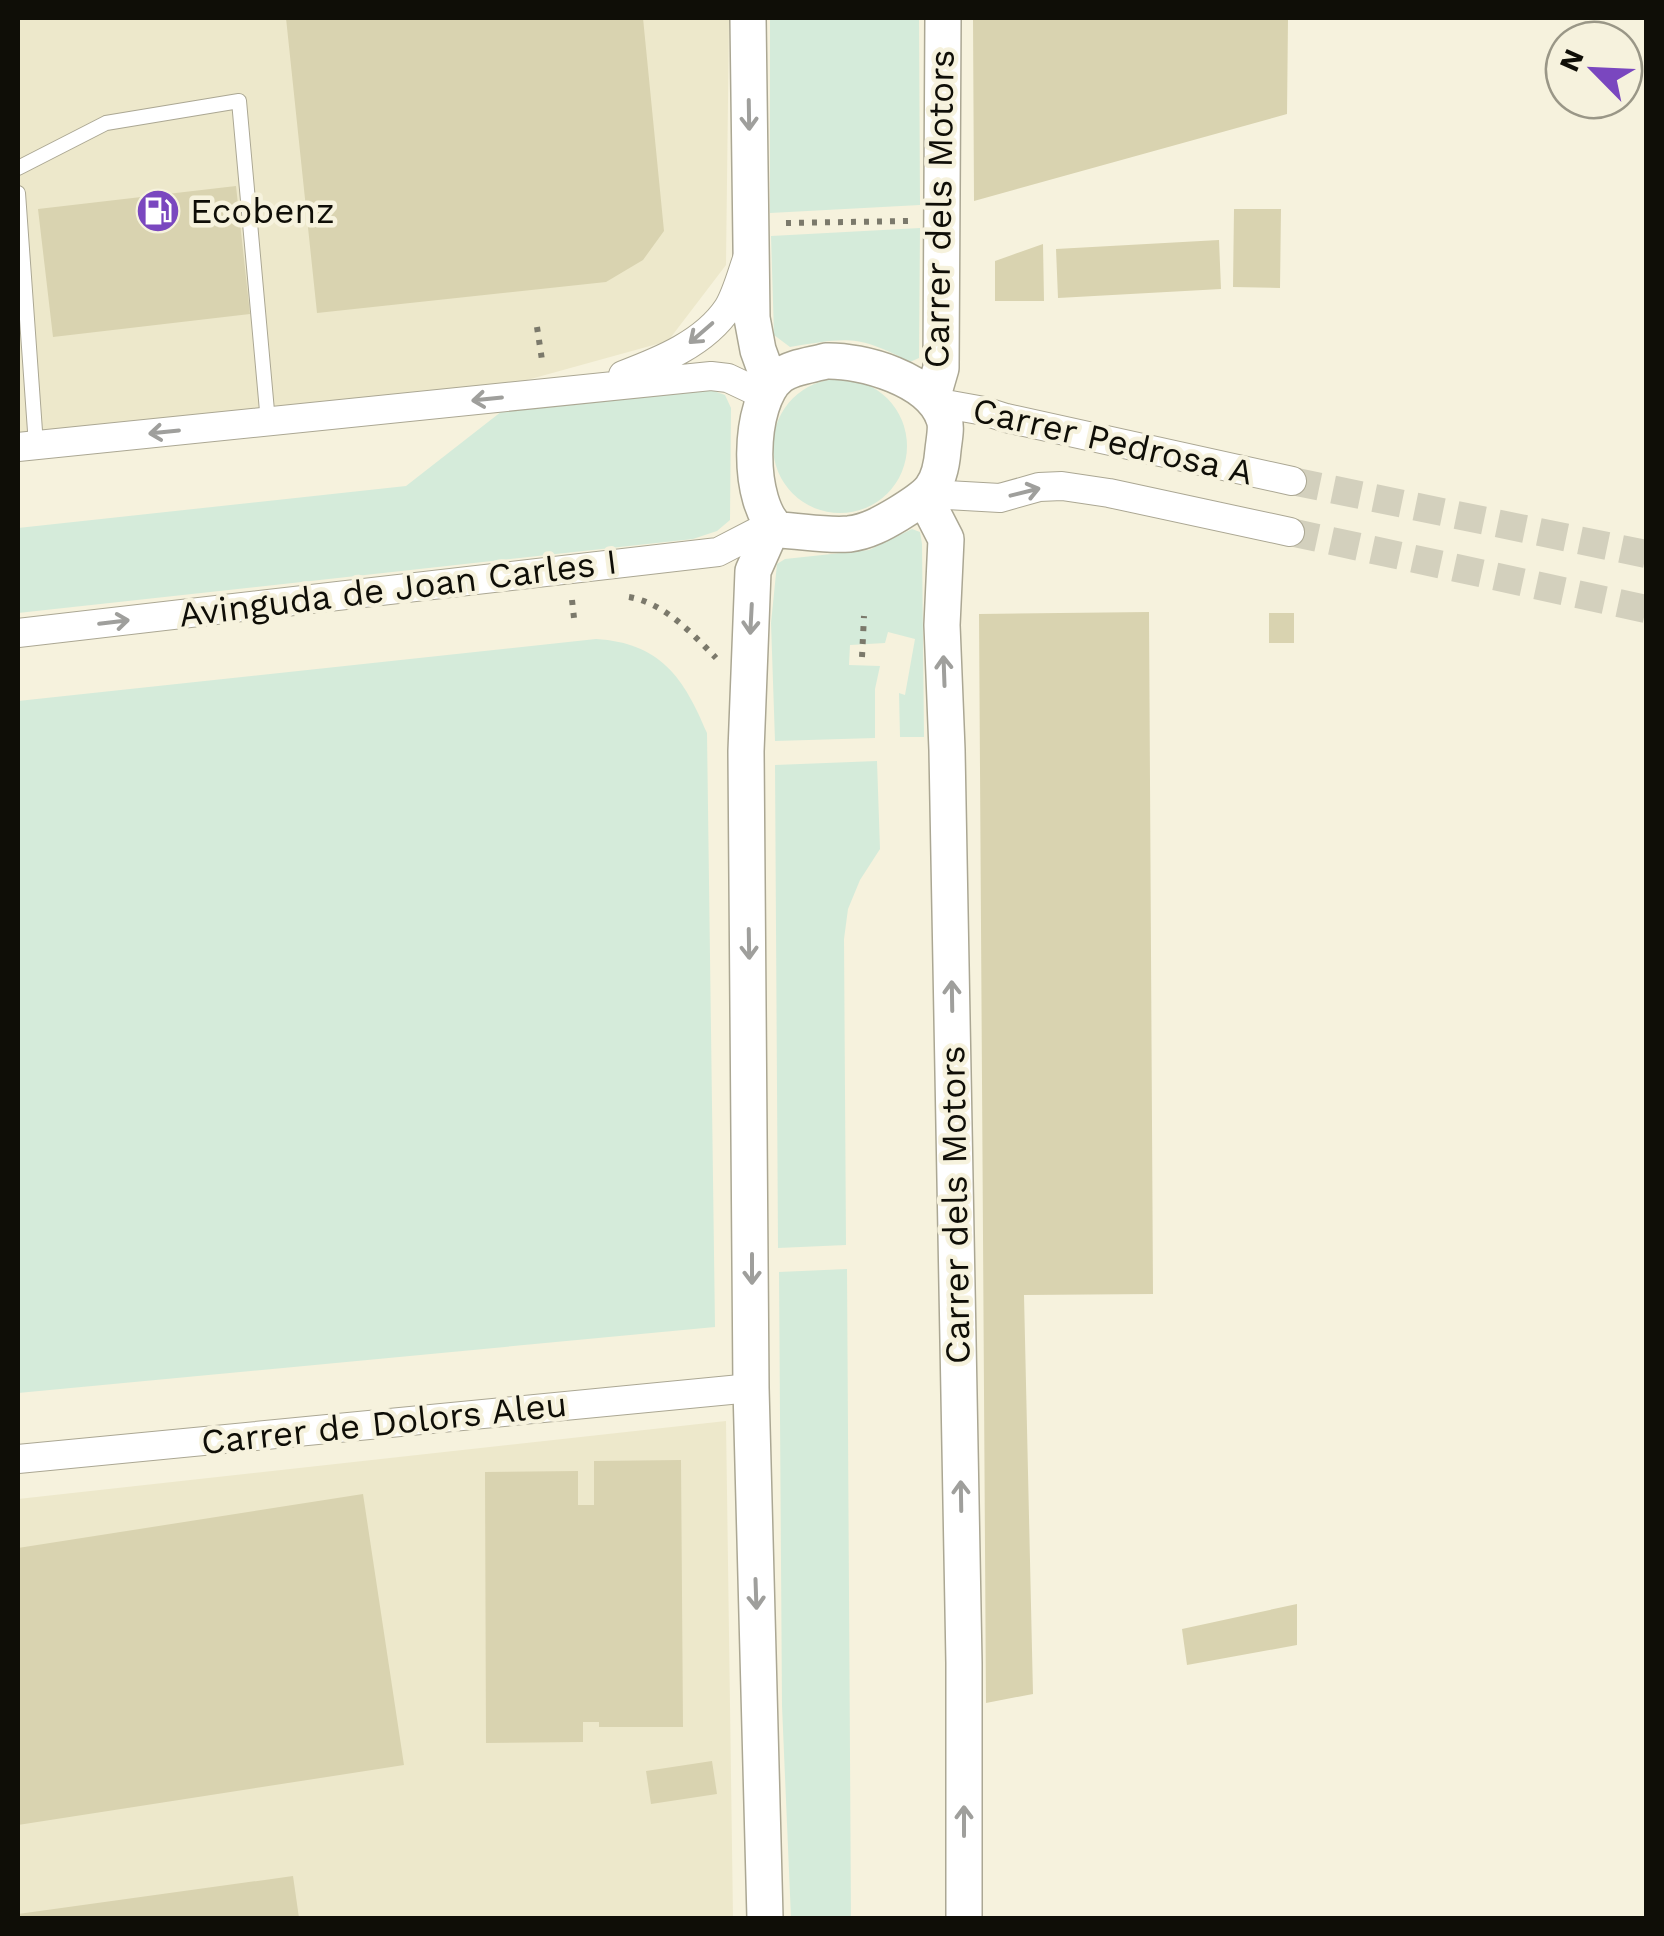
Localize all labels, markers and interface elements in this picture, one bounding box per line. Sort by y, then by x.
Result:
north arrow [1544,20,1644,120]
text: N [1552,44,1591,76]
street label: Carrer dels Motors [915,49,963,369]
one-way arrow [740,98,758,130]
fuel station icon: Ecobenz [135,188,181,234]
place label: Ecobenz [190,190,335,232]
one-way arrow [689,321,714,344]
street label: Carrer Pedrosa A [969,388,1257,494]
one-way arrow [471,390,504,409]
one-way arrow [148,423,180,442]
one-way arrow [1009,481,1040,500]
street label: Avinguda de Joan Carles I [177,540,619,636]
one-way arrow [741,603,760,635]
one-way arrow [98,612,130,631]
one-way arrow [934,656,953,688]
one-way arrow [739,927,758,959]
one-way arrow [942,981,961,1013]
street label: Carrer dels Motors [931,1045,979,1365]
one-way arrow [742,1252,762,1284]
street label: Carrer de Dolors Aleu [199,1383,569,1463]
one-way arrow [951,1481,970,1513]
one-way arrow [747,1577,766,1609]
one-way arrow [954,1806,974,1838]

